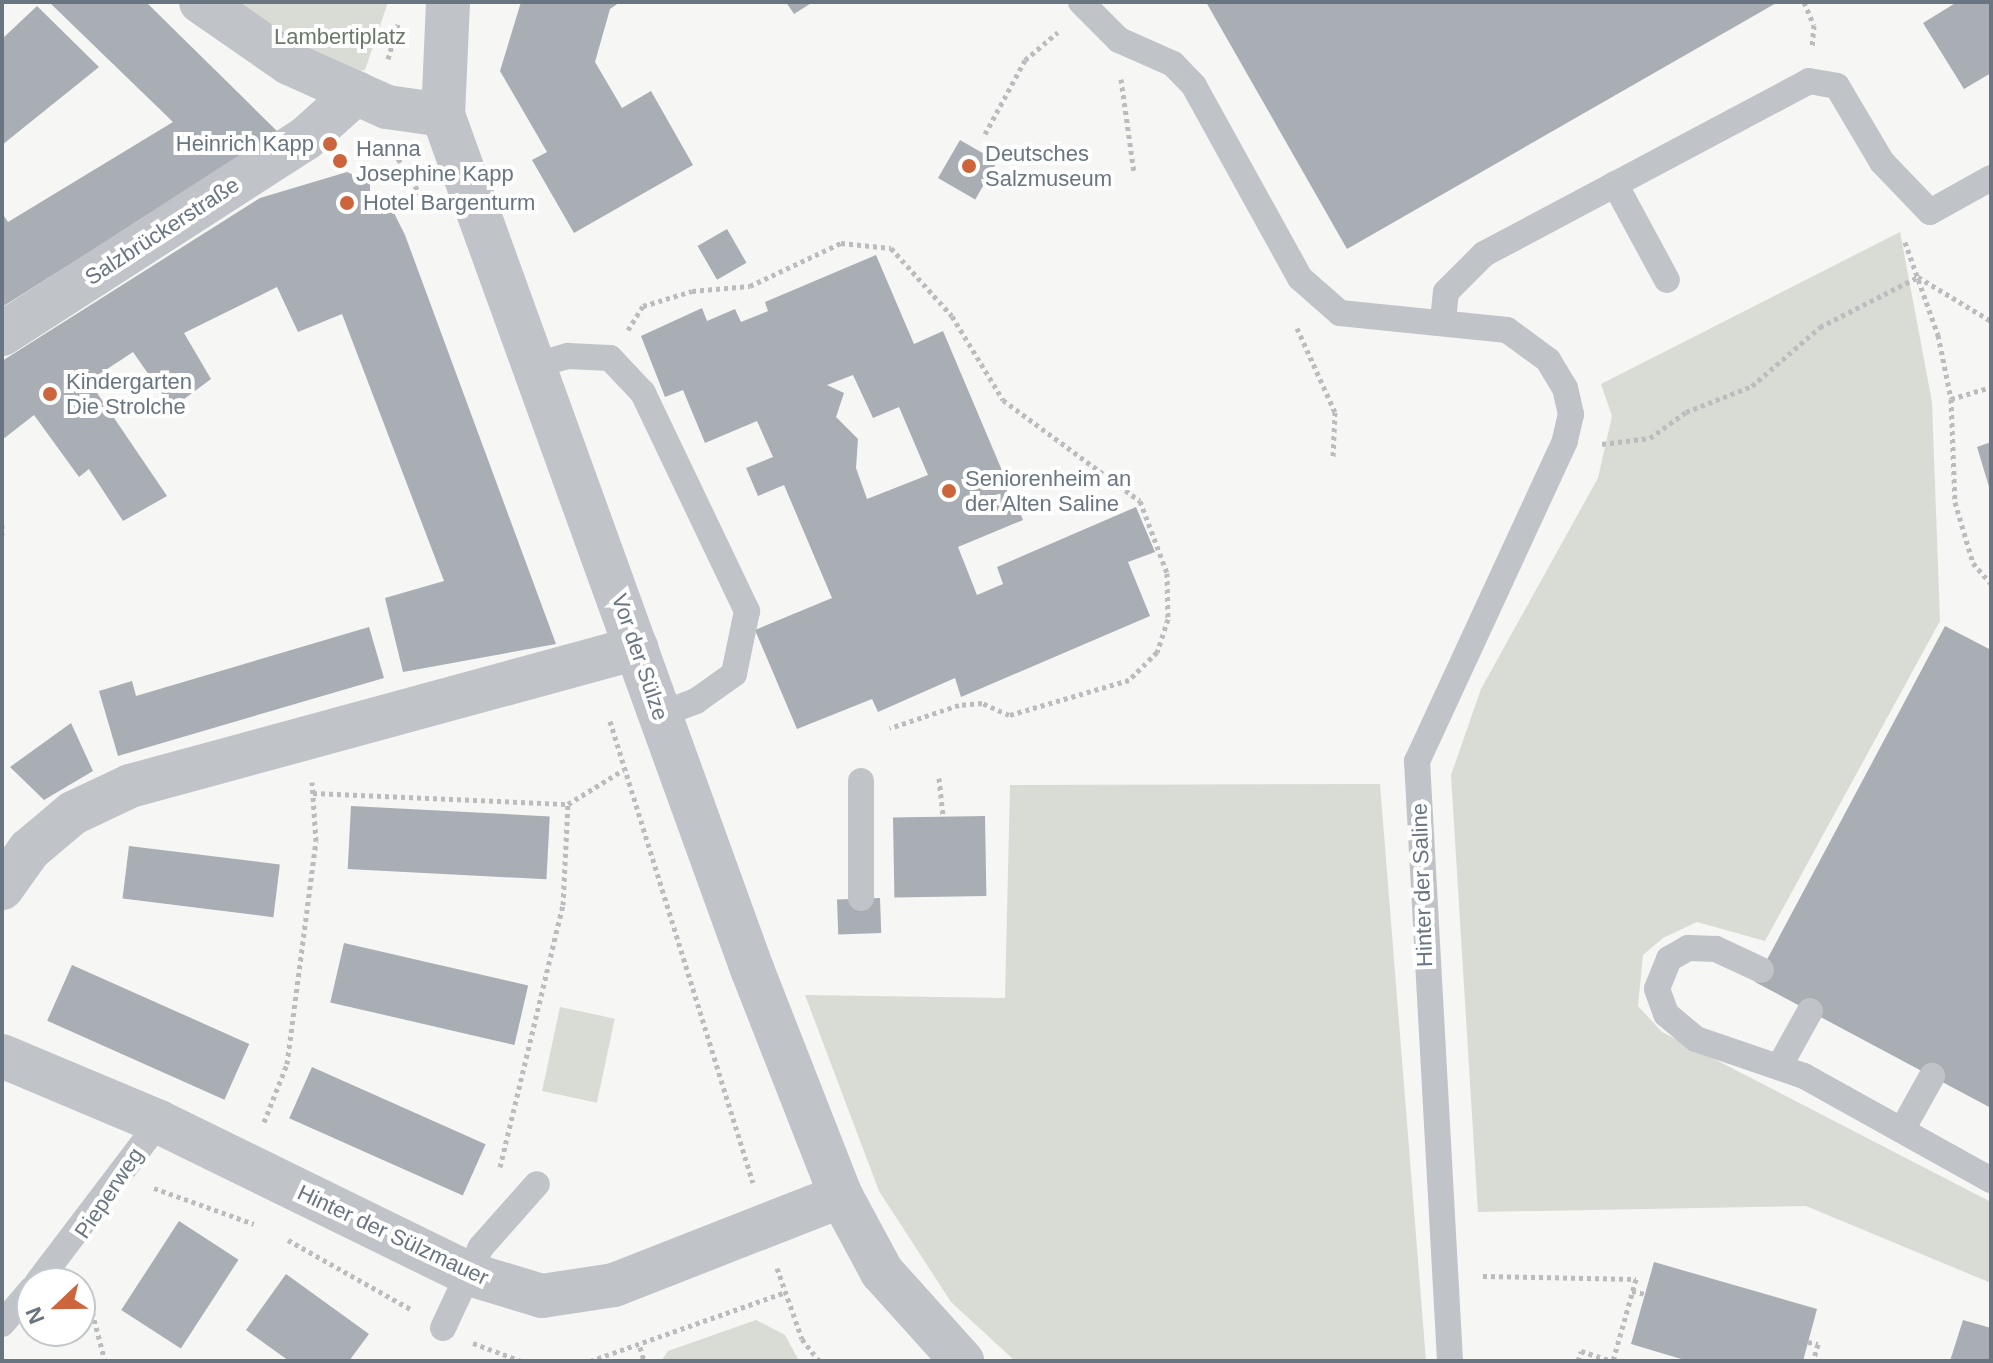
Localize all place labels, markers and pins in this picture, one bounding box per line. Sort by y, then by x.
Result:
place label: Heinrich Kapp [176,131,314,157]
marker: Heinrich Kapp [321,135,339,153]
place label: Hanna Josephine Kapp [356,135,514,186]
place label: Deutsches Salzmuseum [985,140,1112,192]
marker: Hanna Josephine Kapp [331,152,349,170]
marker: Deutsches Salzmuseum [960,157,978,175]
place label: Hotel Bargenturm [363,190,535,216]
marker: Hotel Bargenturm [338,194,356,212]
place label: Kindergarten Die Strolche [66,368,192,420]
marker: Kindergarten Die Strolche [41,385,59,403]
place label: Seniorenheim an der Alten Saline [965,465,1131,516]
marker: Seniorenheim an der Alten Saline [940,482,958,500]

